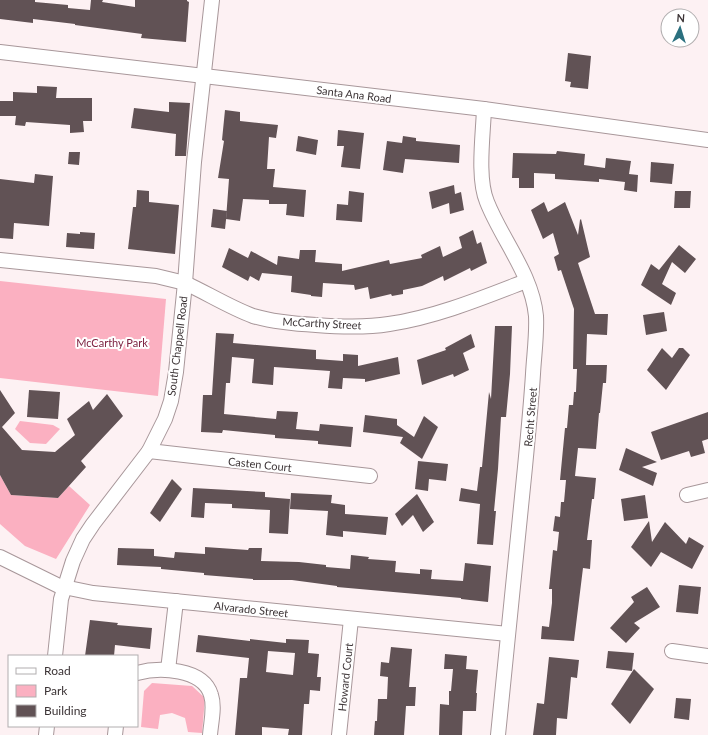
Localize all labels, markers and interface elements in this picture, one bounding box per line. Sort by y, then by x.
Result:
north arrow [660,8,700,48]
text: N [676,11,685,24]
street label: Santa Ana Road [316,83,392,105]
street label: South Chappell Road [164,295,190,397]
street label: McCarthy Street [282,314,362,332]
park label: McCarthy Park [76,336,148,349]
street label: Recht Street [521,387,539,447]
street label: Casten Court [228,454,292,474]
street label: Alvarado Street [213,599,289,619]
street label: Howard Court [335,642,355,712]
legend [8,655,138,727]
text: Road [44,663,71,678]
text: Park [44,683,68,698]
text: Building [44,703,87,718]

